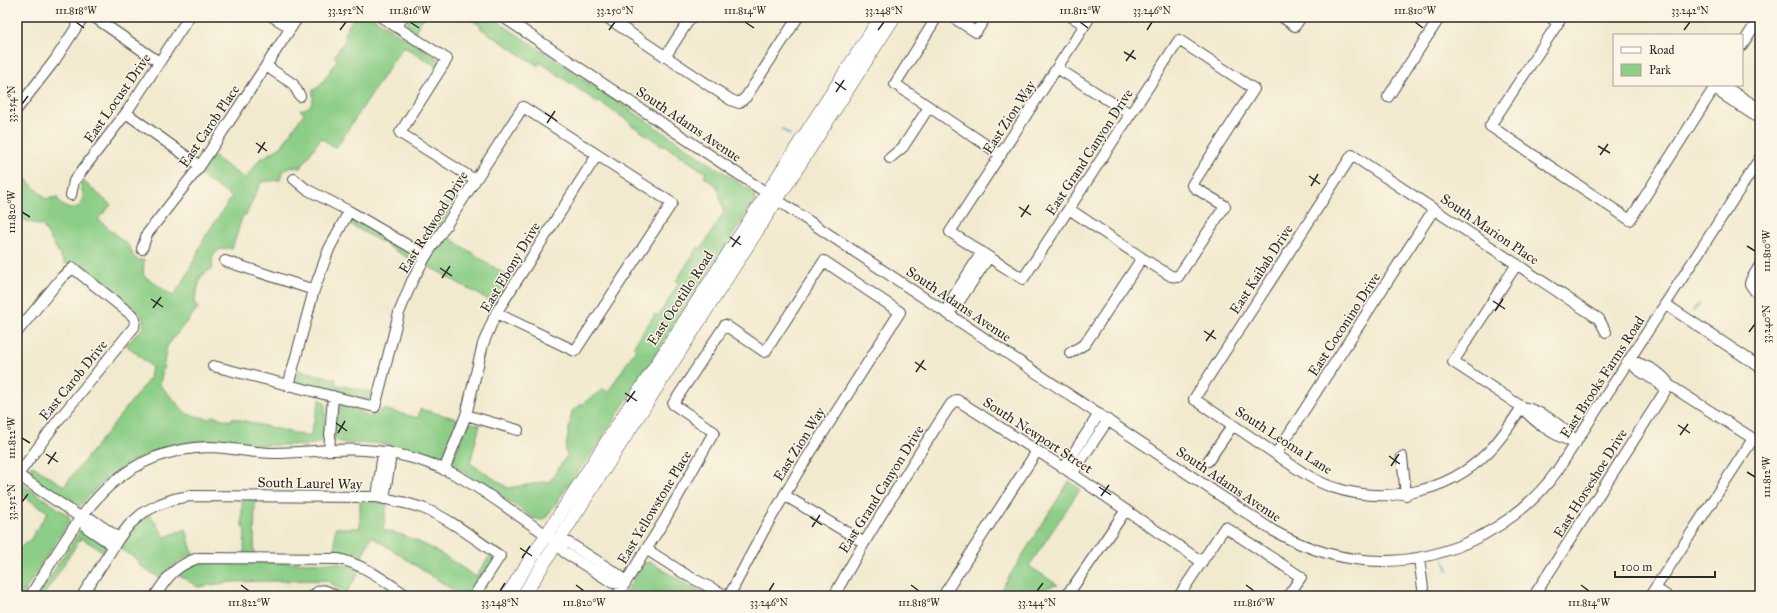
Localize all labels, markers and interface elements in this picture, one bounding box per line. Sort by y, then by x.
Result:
text: 111.818°W [55,5,97,17]
text: 33.252°N [328,5,365,17]
text: 111.816°W [389,5,431,17]
text: 33.250°N [596,5,634,17]
text: 111.814°W [724,5,766,17]
text: 33.248°N [865,5,904,17]
text: 111.812°W [1059,5,1101,17]
text: 33.246°N [1133,5,1171,17]
text: 111.810°W [1394,5,1437,17]
text: 33.242°N [1671,5,1709,17]
legend [1613,34,1743,86]
text: Road [1649,43,1675,57]
street label: East Locust Drive [80,50,155,146]
text: Park [1649,63,1671,77]
street label: East Zion Way [979,77,1040,157]
street label: East Carob Place [176,82,243,171]
street label: South Adams Avenue [633,83,744,166]
text: 33.254°N [6,85,18,123]
street label: East Grand Canyon Drive [1042,86,1137,219]
street label: East Redwood Drive [395,168,472,277]
text: 111.820°W [6,190,18,234]
street label: South Marion Place [1437,190,1542,269]
street label: East Ebony Drive [477,219,544,315]
street label: East Kaibab Drive [1226,221,1297,317]
text: 111.810°W [1761,229,1773,272]
street label: East Ocotillo Road [644,248,717,349]
street label: South Adams Avenue [903,263,1014,346]
street label: East Coconino Drive [1305,269,1384,379]
text: 33.240°N [1761,304,1773,343]
street label: East Brooks Farms Road [1557,313,1648,441]
street label: East Carob Drive [36,336,111,424]
street label: South Newport Street [980,394,1096,477]
street label: South Leoma Lane [1232,403,1335,478]
street label: East Zion Way [770,404,829,484]
text: 111.822°W [6,416,18,459]
street label: East Grand Canyon Drive [835,422,928,556]
street label: East Horseshoe Drive [1550,425,1631,541]
street label: South Adams Avenue [1173,443,1284,526]
street label: East Yellowstone Place [614,447,695,567]
text: 111.812°W [1761,456,1773,498]
street label: South Laurel Way [257,474,363,493]
text: 33.252°N [6,483,18,520]
scale bar [1615,553,1715,579]
text: 100 m [1621,560,1652,574]
text: 111.822°W [228,597,271,609]
text: 33.248°N [481,597,520,609]
text: 111.820°W [562,597,606,609]
text: 33.246°N [750,597,788,609]
text: 111.818°W [898,597,940,609]
text: 33.244°N [1018,597,1057,609]
text: 111.816°W [1233,597,1275,609]
text: 111.814°W [1568,597,1610,609]

